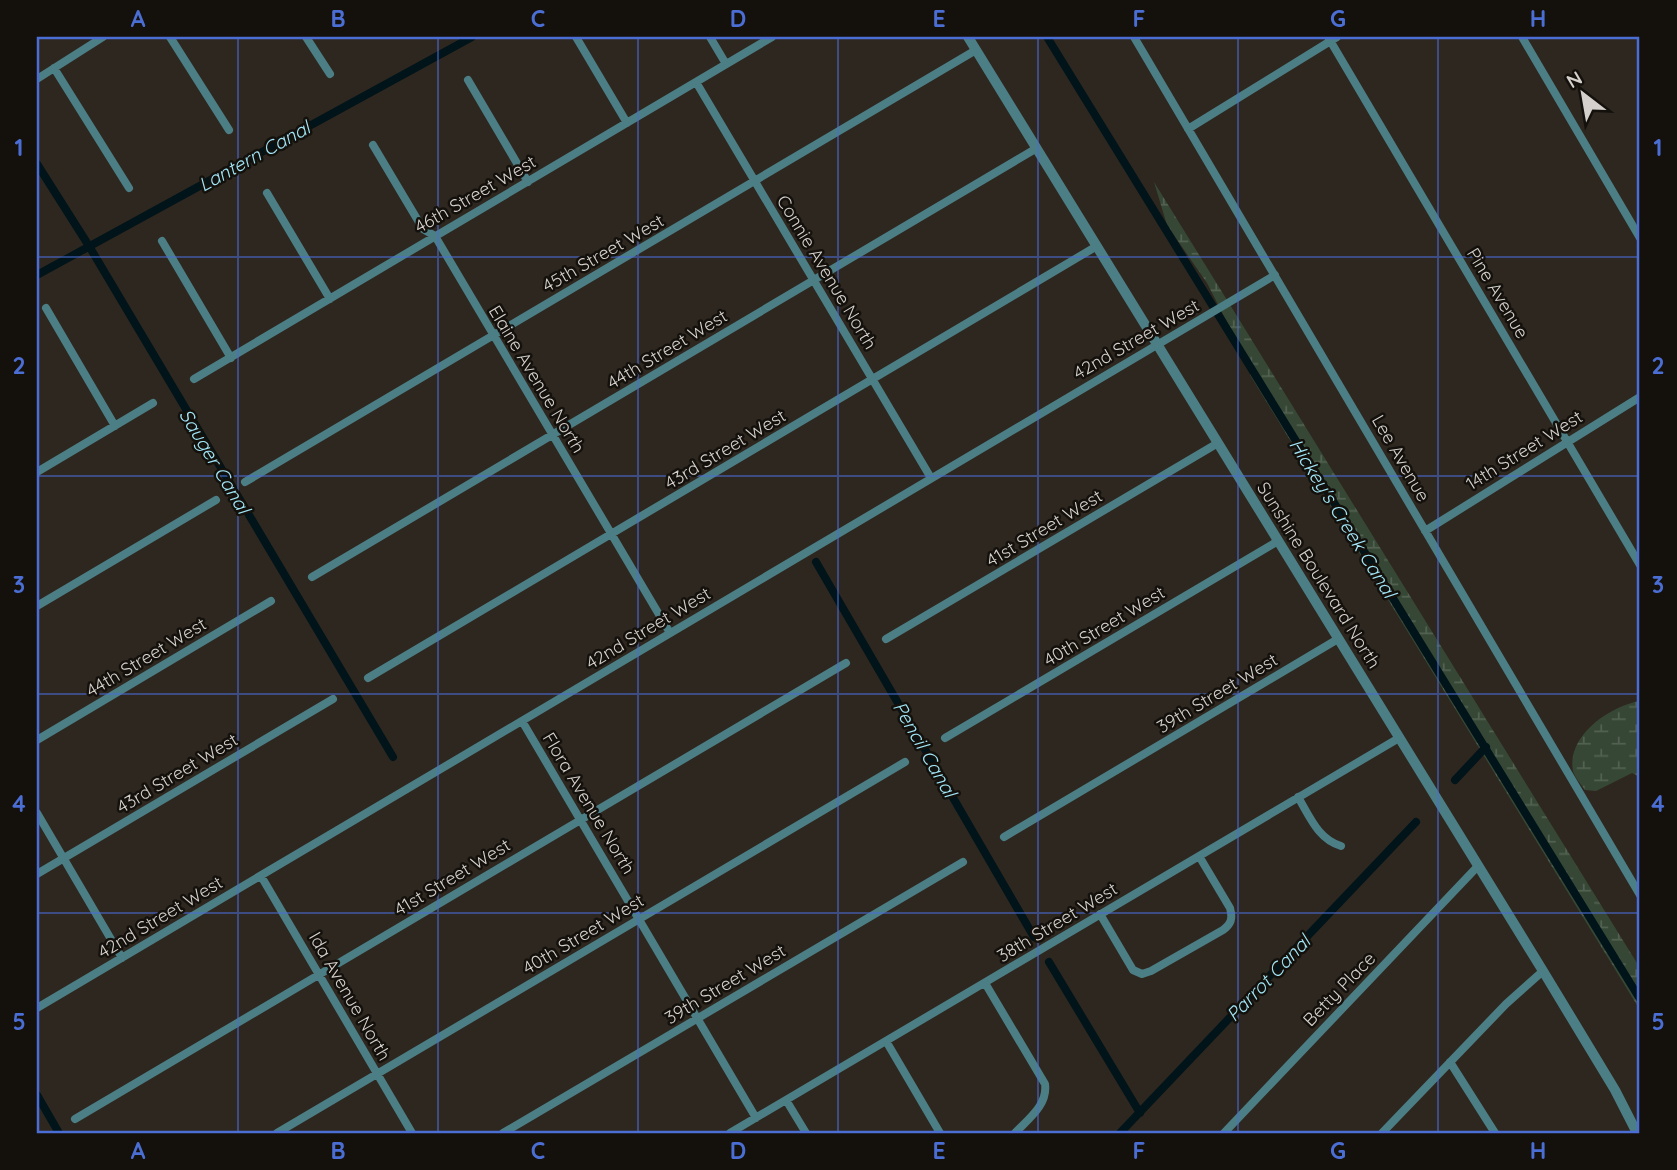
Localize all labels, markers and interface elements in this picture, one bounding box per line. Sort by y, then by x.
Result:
text: A [131,4,146,33]
text: B [330,4,346,33]
text: C [531,4,545,33]
text: D [730,4,746,33]
text: E [932,4,946,33]
text: F [1133,4,1145,33]
text: G [1330,4,1346,33]
text: H [1530,4,1546,33]
north arrow [1548,60,1618,130]
text: N [1562,66,1586,93]
water label: Lantern Canal [194,114,316,197]
text: 1 [15,133,23,162]
text: 1 [1654,133,1662,162]
street label: 46th Street West [410,150,540,238]
street label: Connie Avenue North [772,191,882,353]
street label: 45th Street West [538,209,668,297]
street label: Pine Avenue [1462,244,1534,342]
street label: 42nd Street West [1069,294,1203,384]
street label: Elaine Avenue North [484,301,590,457]
street label: 44th Street West [603,304,731,394]
text: 2 [12,351,26,380]
text: 2 [1651,351,1665,380]
water label: Sauger Canal [174,404,257,520]
street label: 43rd Street West [660,404,790,494]
street label: 14th Street West [1461,405,1587,495]
street label: Lee Avenue [1367,411,1435,505]
water label: Hickey's Creek Canal [1284,434,1403,604]
street label: Sunshine Boulevard North [1252,477,1386,673]
street label: 41st Street West [982,484,1106,572]
text: 3 [13,570,25,599]
text: 3 [1652,570,1664,599]
street label: 40th Street West [1039,581,1169,671]
street label: 42nd Street West [581,582,715,674]
street label: 44th Street West [82,612,210,702]
street label: 39th Street West [1153,648,1281,738]
water label: Pencil Canal [888,697,963,804]
street label: 43rd Street West [112,728,242,818]
street label: Flora Avenue North [538,728,640,878]
text: 4 [12,789,26,818]
text: 4 [1651,789,1665,818]
street label: 41st Street West [390,833,514,921]
street label: 42nd Street West [93,871,227,963]
street label: 38th Street West [993,877,1121,967]
street label: 40th Street West [518,889,648,979]
street label: Ida Avenue North [304,927,396,1065]
water label: Parrot Canal [1221,928,1317,1026]
street label: 39th Street West [661,939,789,1029]
street label: Betty Place [1298,947,1380,1031]
text: 5 [12,1007,26,1036]
text: 5 [1651,1007,1665,1036]
text: A [131,1136,146,1165]
text: B [330,1136,346,1165]
text: C [531,1136,545,1165]
text: D [730,1136,746,1165]
text: E [932,1136,946,1165]
text: F [1133,1136,1145,1165]
text: G [1330,1136,1346,1165]
text: H [1530,1136,1546,1165]

